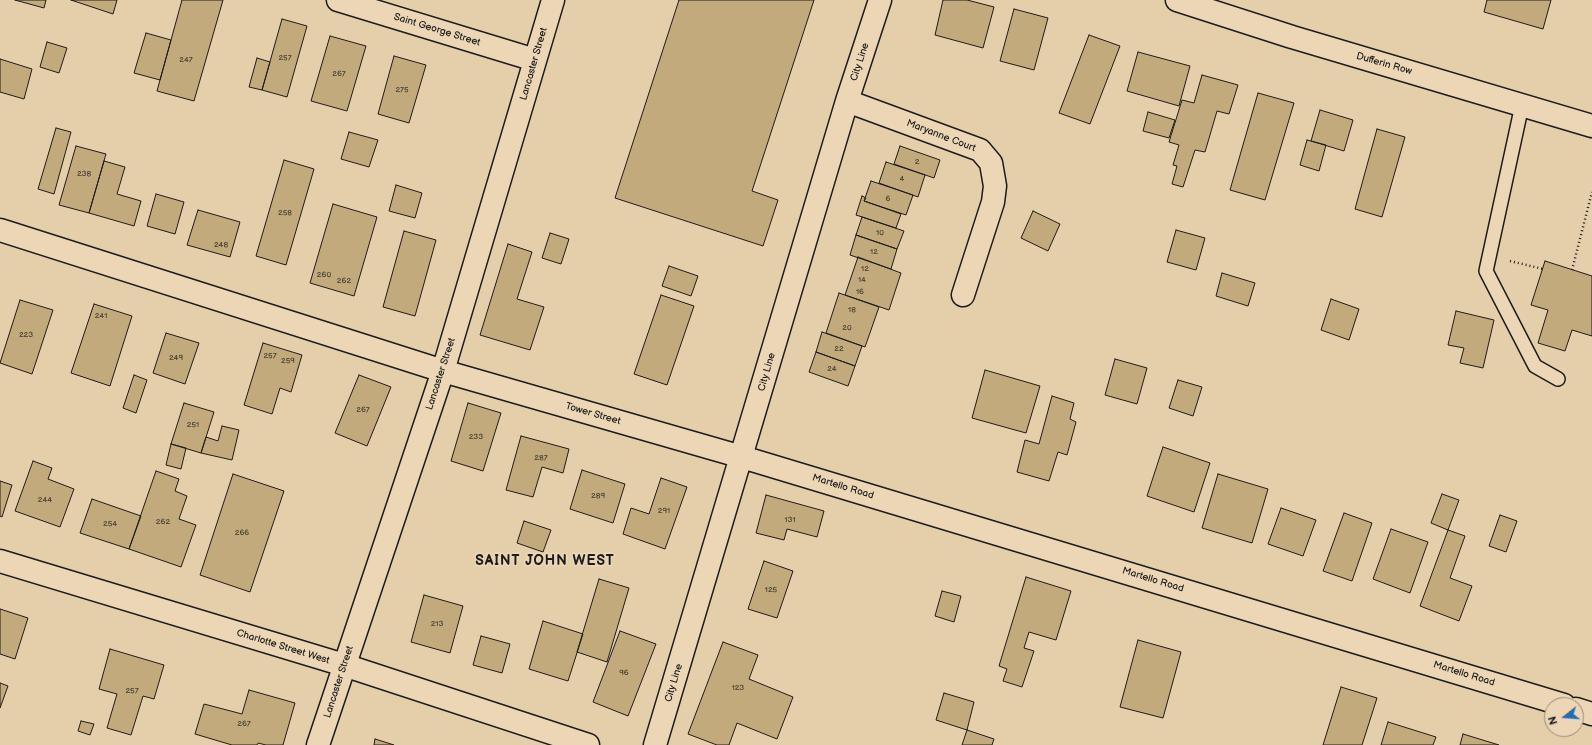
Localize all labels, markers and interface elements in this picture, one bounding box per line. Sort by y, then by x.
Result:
street label: Saint George Street [392,11,482,49]
street label: Lancaster Street [518,26,550,102]
street label: City Line [848,41,872,83]
street label: Dufferin Row [1355,50,1413,78]
house number: 257 [278,53,292,63]
house number: 247 [179,55,193,65]
house number: 267 [332,69,346,79]
house number: 275 [395,85,409,95]
street label: Maryanne Court [905,117,977,155]
house number: 2 [915,157,919,167]
house number: 238 [77,169,91,179]
house number: 4 [900,174,904,184]
house number: 6 [886,194,890,204]
house number: 258 [278,208,292,218]
house number: 10 [876,228,884,238]
house number: 248 [214,240,228,250]
house number: 12 [870,247,878,257]
house number: 12 [861,264,869,274]
house number: 260 [317,270,331,280]
house number: 14 [858,275,866,285]
house number: 262 [337,276,351,286]
house number: 16 [856,287,864,297]
house number: 18 [848,305,856,315]
house number: 241 [95,311,107,321]
house number: 20 [842,323,852,333]
house number: 223 [19,330,33,340]
street label: Lancaster Street [424,336,458,412]
house number: 22 [834,344,844,354]
house number: 257 [263,351,277,361]
street label: City Line [756,351,778,393]
house number: 249 [169,353,183,363]
house number: 259 [281,356,295,366]
house number: 24 [827,364,837,374]
street label: Tower Street [564,400,622,428]
house number: 267 [356,405,370,415]
house number: 251 [187,420,199,430]
house number: 233 [469,432,483,442]
house number: 287 [534,453,548,463]
street label: Martello Road [811,472,875,502]
house number: 289 [591,491,605,501]
house number: 244 [38,495,52,505]
house number: 291 [658,506,670,516]
house number: 131 [784,515,796,525]
house number: 262 [156,517,170,527]
house number: 254 [103,519,117,529]
house number: 266 [235,528,249,538]
district label: SAINT JOHN WEST [475,553,615,569]
street label: Martello Road [1121,565,1185,595]
house number: 125 [765,585,777,595]
house number: 213 [431,619,443,629]
street label: Charlotte Street West [235,627,331,667]
street label: Lancaster Street [322,644,356,720]
street label: Martello Road [1432,659,1496,689]
street label: City Line [663,662,685,704]
house number: 96 [619,668,629,678]
house number: 123 [732,683,744,693]
house number: 257 [125,686,139,696]
north arrow [1544,697,1584,737]
text: N [1546,715,1560,726]
house number: 267 [237,719,251,729]

